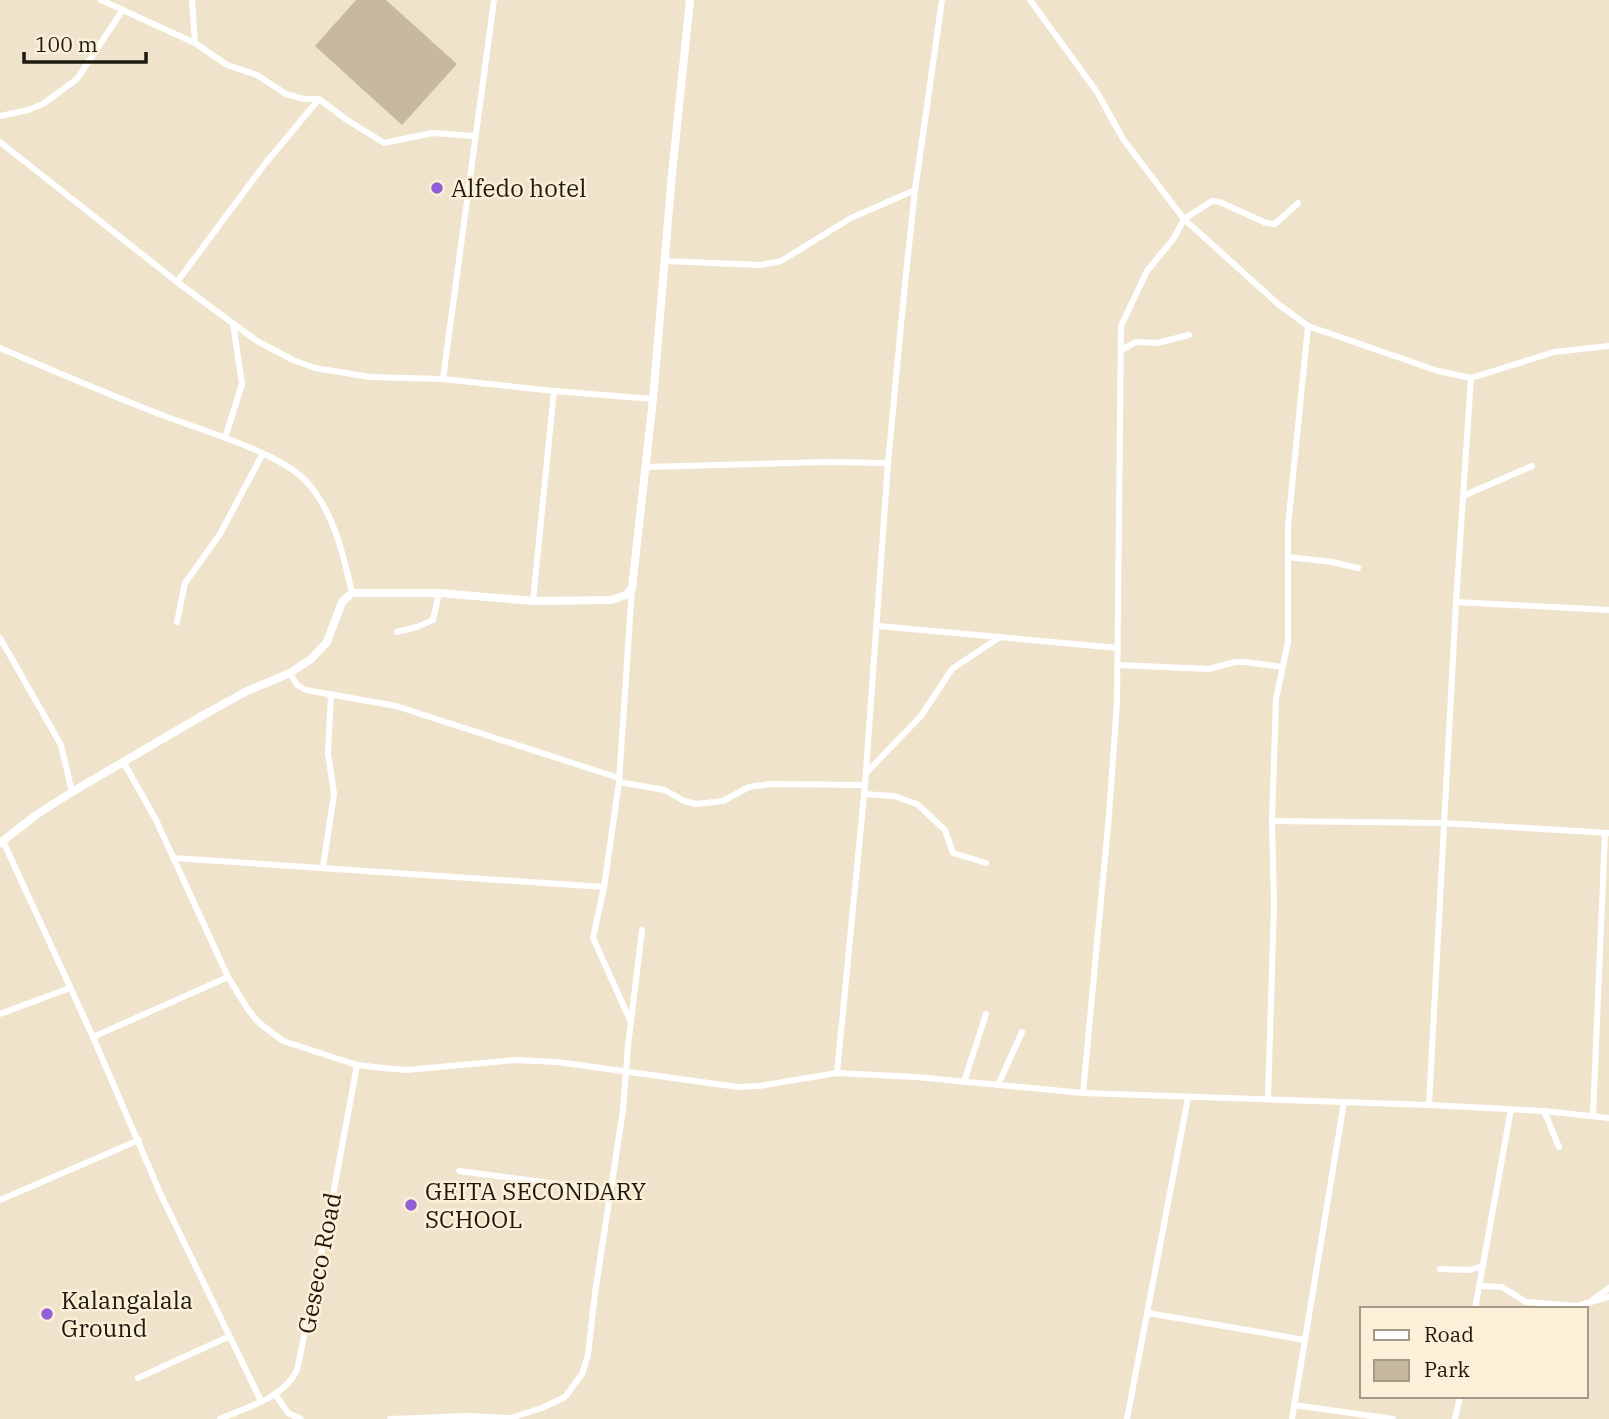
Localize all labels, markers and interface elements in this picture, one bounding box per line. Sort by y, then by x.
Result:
scale bar [24,21,147,65]
text: 100 m [35,30,98,58]
place label: Alfedo hotel [451,172,586,204]
marker: Alfedo hotel [429,180,445,196]
place label: GEITA SECONDARY SCHOOL [425,1175,646,1235]
street label: Geseco Road [290,1190,348,1336]
marker: GEITA SECONDARY SCHOOL [403,1197,419,1213]
place label: Kalangalala Ground [61,1284,193,1344]
marker: Kalangalala Ground [39,1306,55,1322]
legend [1360,1307,1588,1398]
text: Road [1424,1320,1474,1348]
text: Park [1424,1355,1471,1383]

